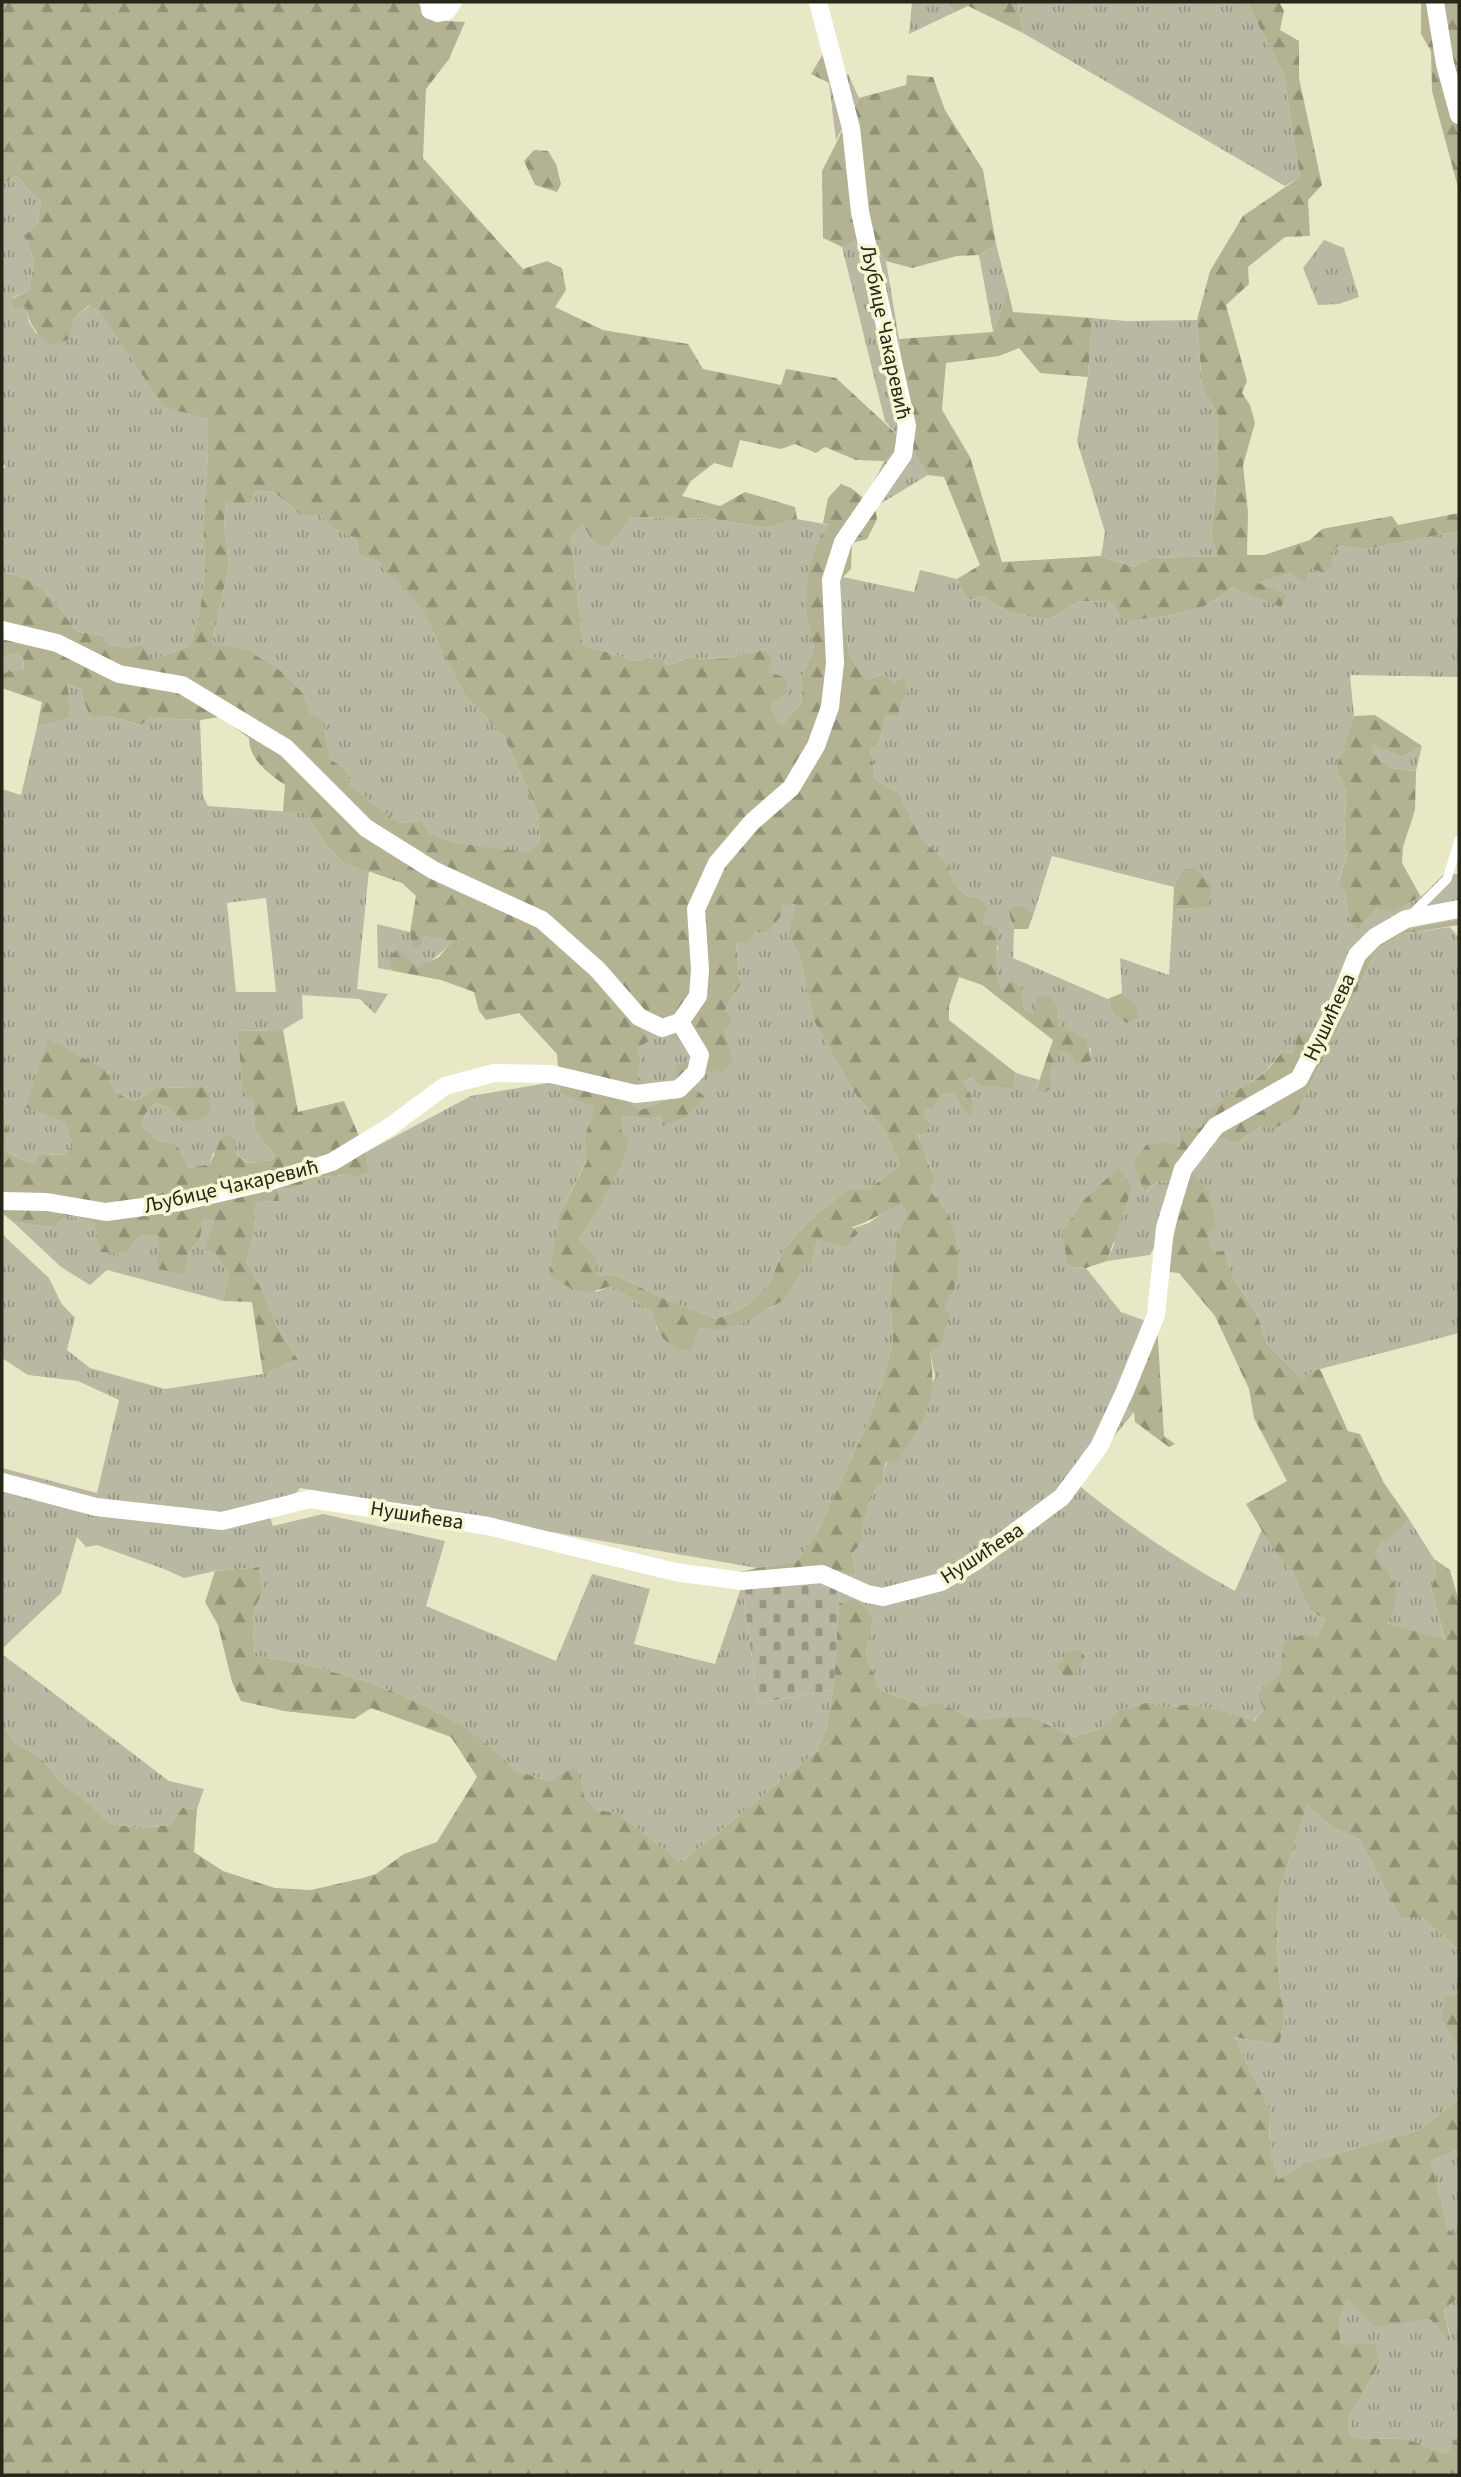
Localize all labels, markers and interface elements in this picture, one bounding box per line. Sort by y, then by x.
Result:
street label: Љубице Чакаревић [853,242,919,422]
street label: Нушићева [1296,968,1362,1066]
street label: Љубице Чакаревић [141,1151,321,1221]
street label: Нушићева [368,1493,466,1537]
street label: Нушићева [934,1515,1030,1591]

